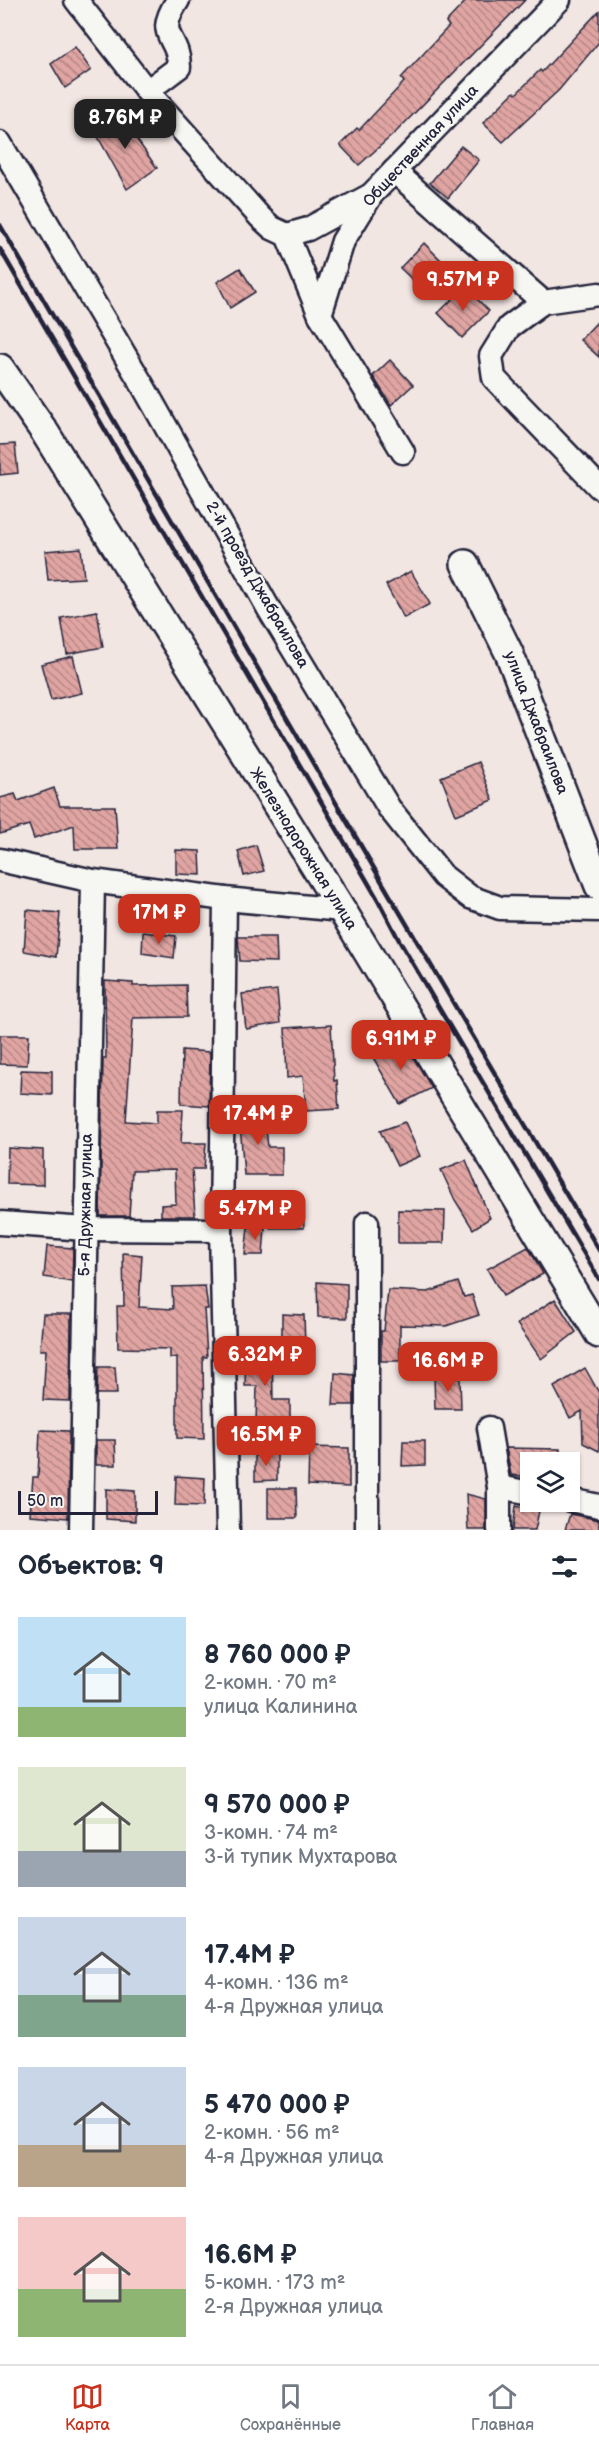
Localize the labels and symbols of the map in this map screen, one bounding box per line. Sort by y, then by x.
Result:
street label: Общественная улица [360,81,483,211]
pin: 8.76M ₽ [70,99,180,150]
pin: 9.57M ₽ [408,261,518,312]
street label: 2-й проезд Джабраилова [201,498,313,672]
street label: улица Джабраилова [500,649,572,798]
street label: Железнодорожная улица [245,764,361,934]
pin: 17M ₽ [117,894,201,945]
pin: 6.91M ₽ [346,1020,456,1071]
pin: 17.4M ₽ [203,1095,313,1146]
street label: 5-я Дружная улица [75,1133,97,1277]
pin: 5.47M ₽ [200,1190,310,1241]
pin: 6.32M ₽ [210,1336,320,1387]
pin: 16.6M ₽ [393,1342,503,1393]
pin: 16.5M ₽ [211,1416,321,1467]
scale bar [18,1488,158,1516]

